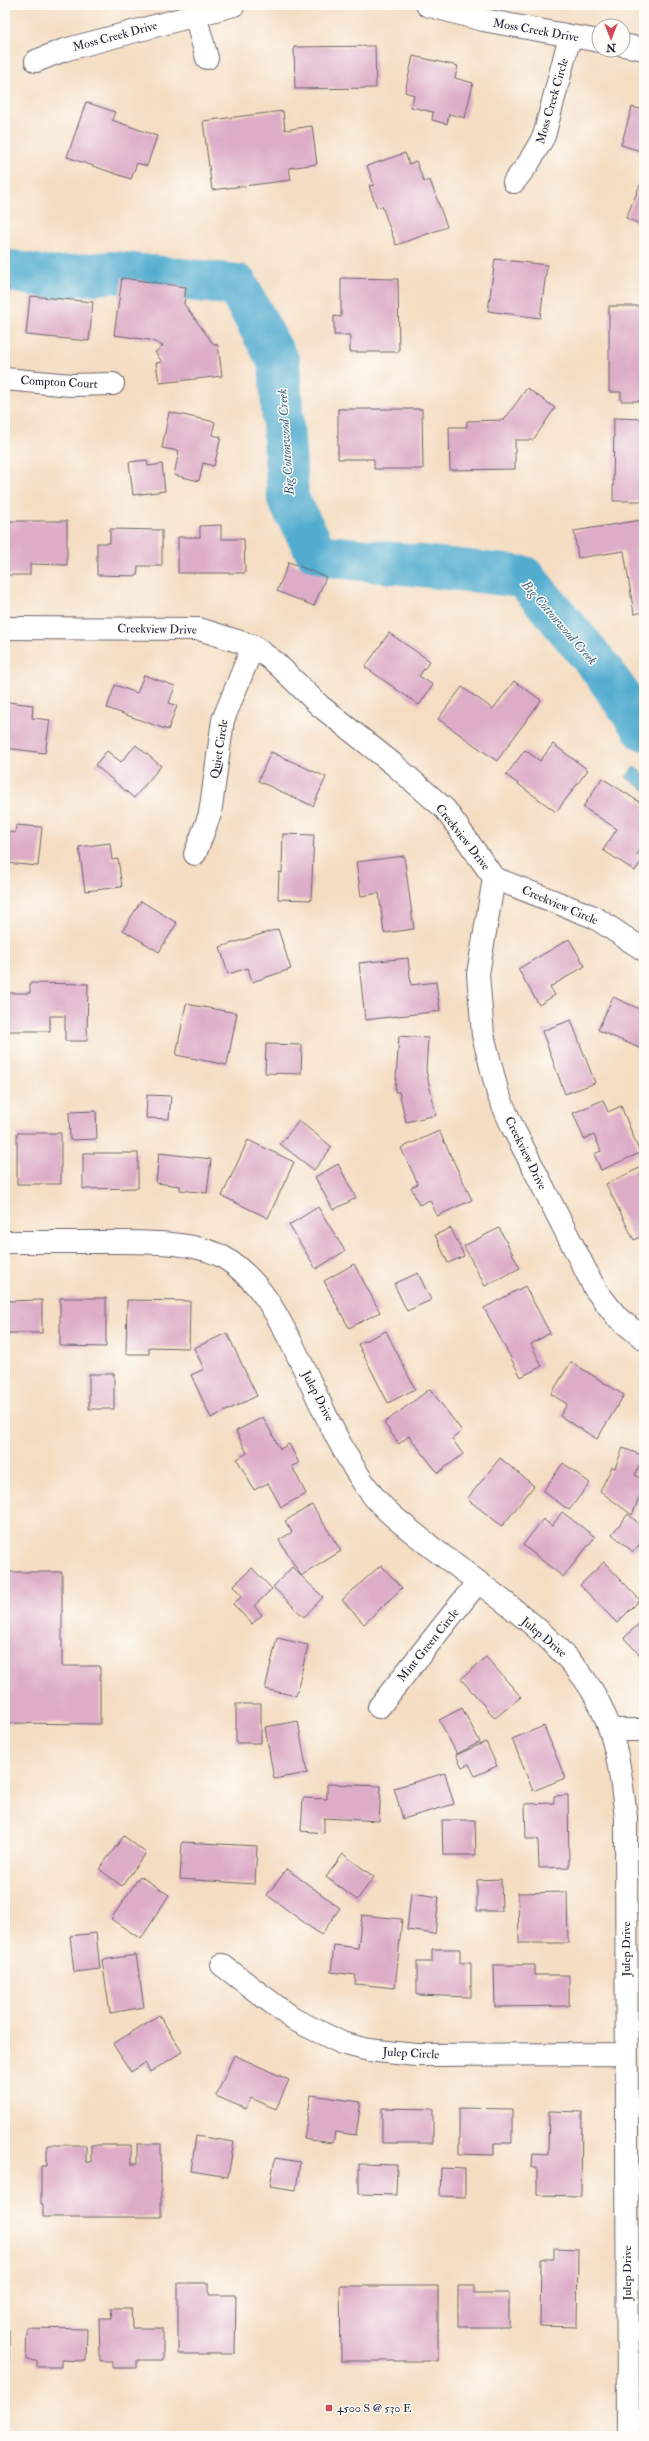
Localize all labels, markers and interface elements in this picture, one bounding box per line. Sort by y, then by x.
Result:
street label: Moss Creek Drive [492,16,580,45]
street label: Moss Creek Drive [71,18,159,55]
north arrow [591,18,631,58]
text: N [605,41,617,54]
street label: Moss Creek Circle [533,57,572,146]
street label: Compton Court [20,373,98,392]
water label: Big Cottonwood Creek [274,388,298,497]
water label: Big Cottonwood Creek [518,576,600,668]
street label: Creekview Drive [117,621,197,638]
street label: Quiet Circle [207,718,232,780]
street label: Creekview Drive [432,801,493,873]
street label: Creekview Circle [519,883,600,928]
street label: Creekview Drive [501,1114,550,1192]
street label: Julep Drive [298,1367,337,1424]
street label: Mint Green Circle [394,1606,462,1685]
street label: Julep Drive [517,1613,570,1661]
street label: Julep Drive [619,1922,634,1977]
street label: Julep Circle [381,2044,440,2062]
street label: Julep Drive [620,2246,635,2301]
place label: 4500 S @ 530 E [337,2401,412,2416]
marker: 4500 S @ 530 E [324,2403,334,2413]

